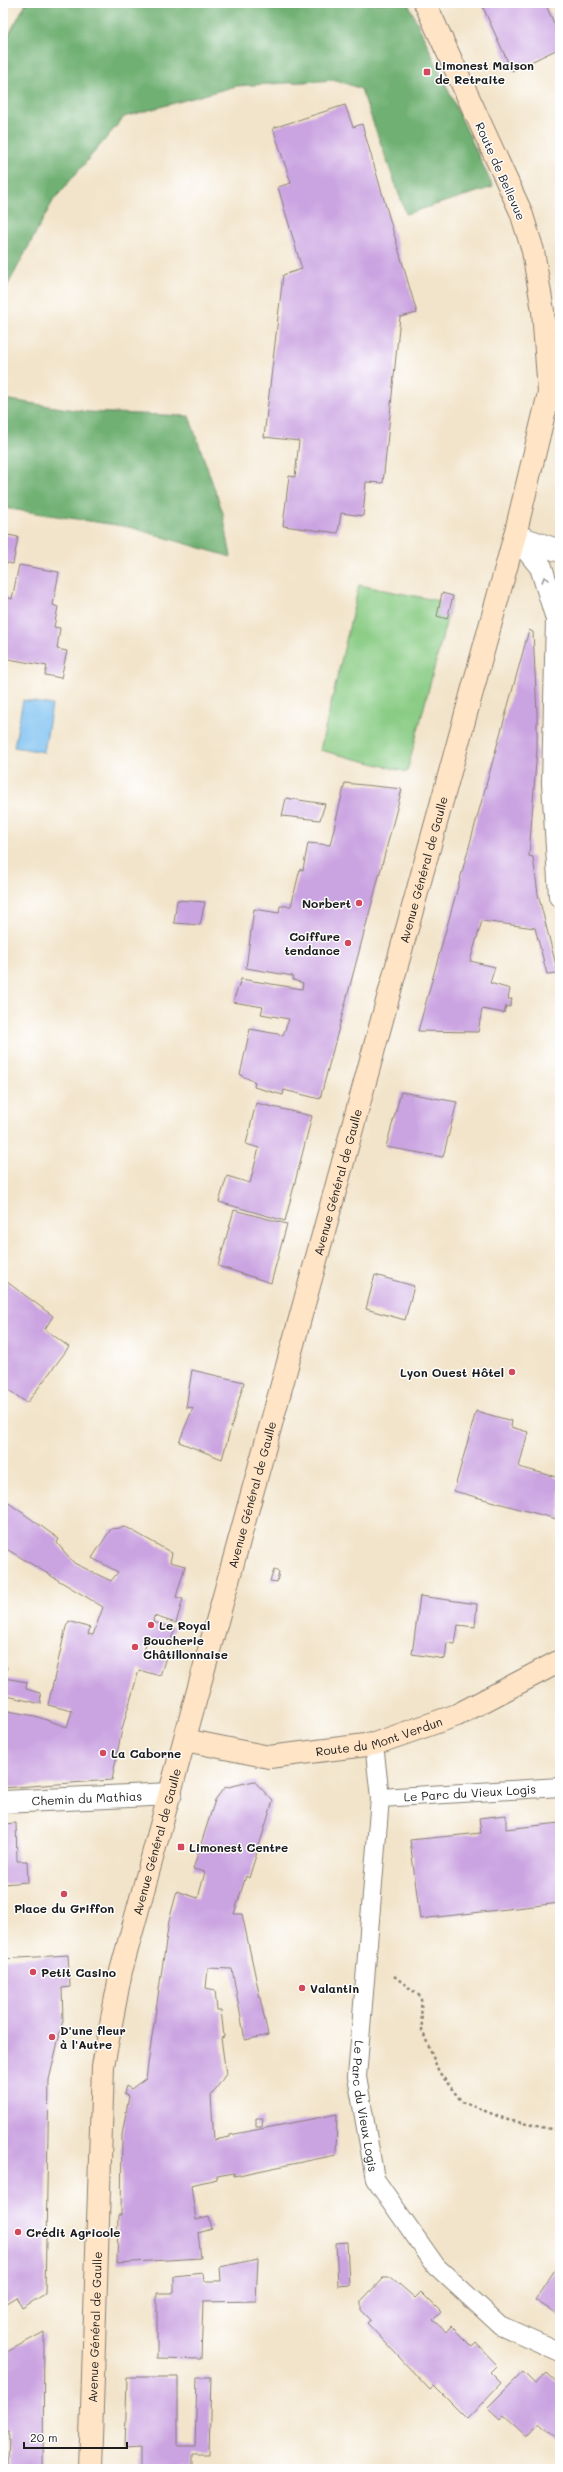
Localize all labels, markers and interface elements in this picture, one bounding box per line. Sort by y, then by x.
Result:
place label: Limonest Maison de Retraite [435,57,534,87]
marker: Limonest Maison de Retraite [422,67,432,77]
street label: Route de Bellevue [472,120,530,222]
one-way arrow [541,575,550,582]
street label: Avenue Général de Gaulle [395,794,451,945]
place label: Norbert [302,895,351,911]
marker: Norbert [354,898,364,908]
place label: Coiffure tendance [284,928,340,958]
marker: Coiffure tendance [343,938,353,948]
street label: Avenue Général de Gaulle [310,1107,365,1257]
place label: Lyon Ouest Hôtel [400,1364,504,1380]
marker: Lyon Ouest Hôtel [507,1367,517,1377]
street label: Avenue Général de Gaulle [224,1419,280,1570]
place label: Le Royal [159,1617,210,1633]
marker: Le Royal [146,1620,156,1630]
place label: Boucherie Châtillonnaise [143,1632,228,1662]
marker: Boucherie Châtillonnaise [130,1642,140,1652]
street label: Route du Mont Verdun [315,1713,444,1759]
place label: La Caborne [111,1745,181,1761]
marker: La Caborne [98,1748,108,1758]
street label: Avenue Général de Gaulle [129,1766,184,1917]
street label: Le Parc du Vieux Logis [403,1780,537,1805]
street label: Chemin du Mathias [31,1787,143,1809]
place label: Limonest Centre [189,1839,288,1855]
marker: Limonest Centre [176,1842,186,1852]
marker: Place du Griffon [59,1889,69,1899]
place label: Place du Griffon [14,1900,114,1916]
place label: Petit Casino [41,1964,116,1980]
marker: Petit Casino [28,1967,38,1977]
place label: Valantin [310,1980,359,1996]
marker: Valantin [297,1983,307,1993]
place label: D'une fleur à l'Autre [60,2022,126,2052]
marker: D'une fleur à l'Autre [47,2032,57,2042]
street label: Le Parc du Vieux Logis [349,2040,382,2173]
place label: Crédit Agricole [26,2224,120,2240]
marker: Crédit Agricole [13,2227,23,2237]
street label: Avenue Général de Gaulle [84,2251,105,2403]
scale bar [24,2424,127,2450]
text: 20 m [30,2429,58,2445]

